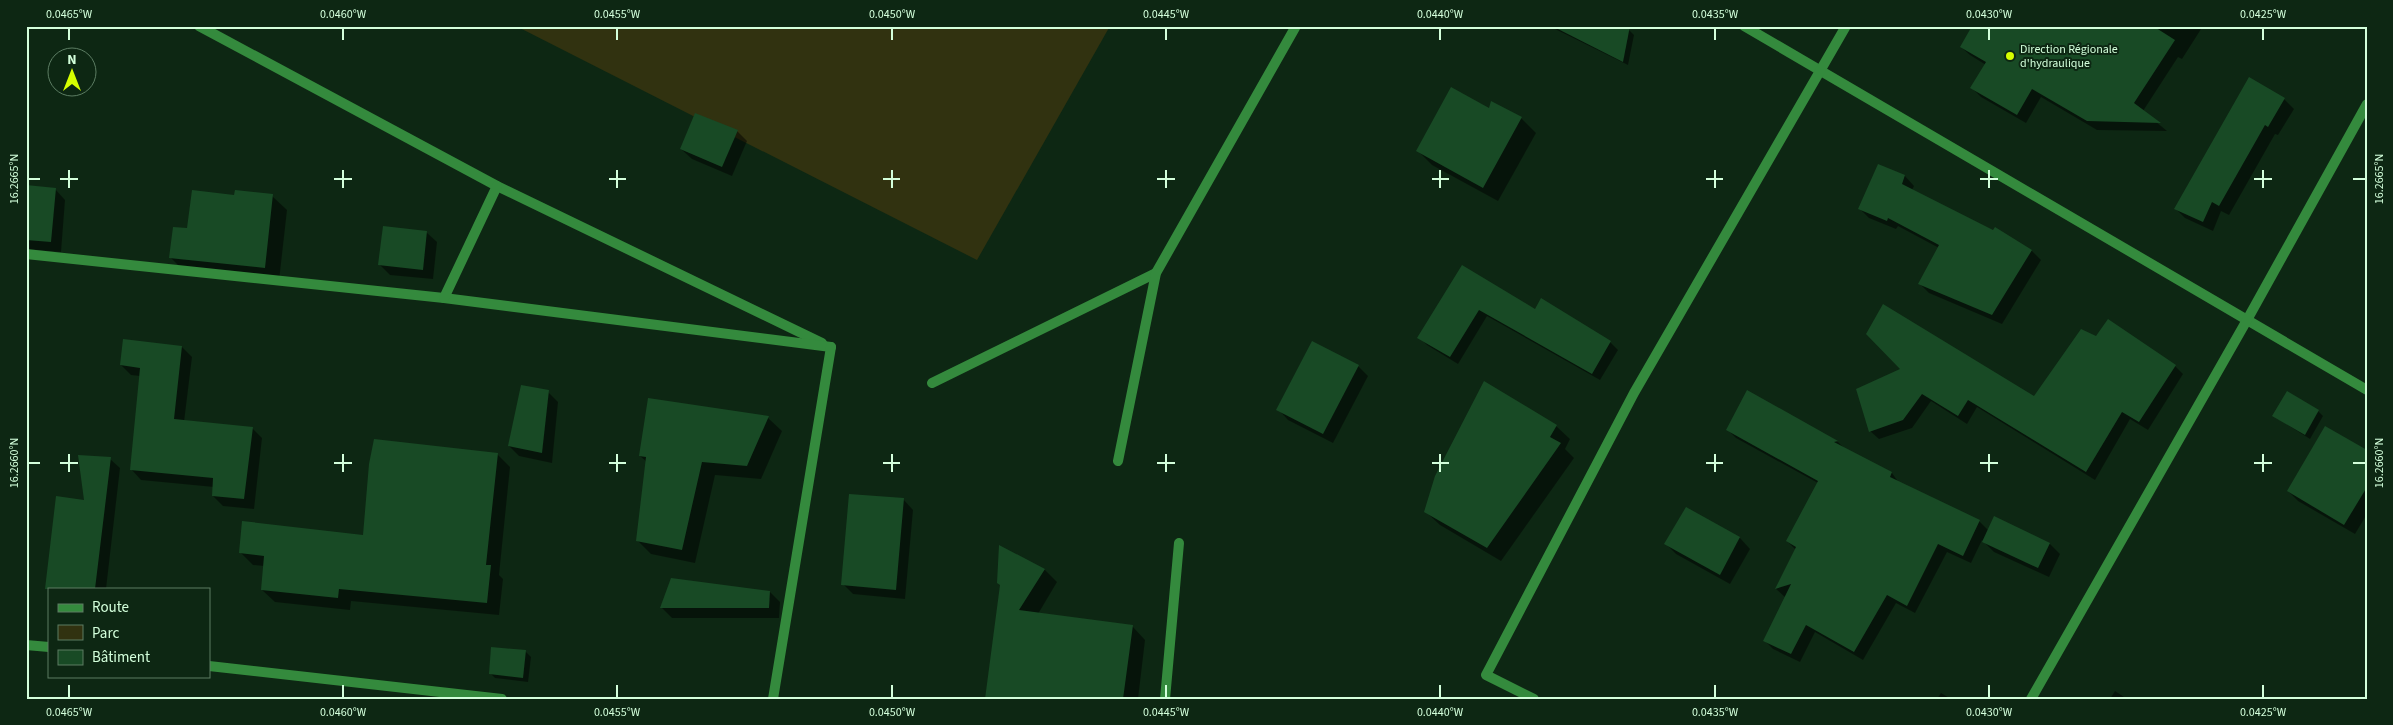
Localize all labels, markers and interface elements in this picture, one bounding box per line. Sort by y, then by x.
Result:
text: 0.0465°W [46,6,93,23]
text: 0.0460°W [320,6,367,23]
text: 0.0455°W [594,6,641,23]
text: 0.0450°W [869,6,916,23]
text: 0.0445°W [1143,6,1190,23]
text: 0.0440°W [1417,6,1464,23]
text: 0.0435°W [1692,6,1739,23]
text: 0.0430°W [1966,6,2013,23]
text: 0.0425°W [2240,6,2287,23]
place label: Direction Régionale d'hydraulique [2020,41,2118,72]
north arrow [48,48,98,98]
text: N [67,50,77,70]
marker: Direction Régionale d'hydraulique [2004,50,2016,62]
text: 16.2665°N [6,154,23,204]
text: 16.2665°N [2371,154,2388,204]
text: 16.2660°N [6,438,23,488]
text: 16.2660°N [2371,438,2388,488]
legend [48,588,210,678]
text: Route [92,597,129,618]
text: Parc [92,623,119,644]
text: Bâtiment [92,647,150,668]
text: 0.0465°W [46,704,93,721]
text: 0.0460°W [320,704,367,721]
text: 0.0455°W [594,704,641,721]
text: 0.0450°W [869,704,916,721]
text: 0.0445°W [1143,704,1190,721]
text: 0.0440°W [1417,704,1464,721]
text: 0.0435°W [1692,704,1739,721]
text: 0.0430°W [1966,704,2013,721]
text: 0.0425°W [2240,704,2287,721]

